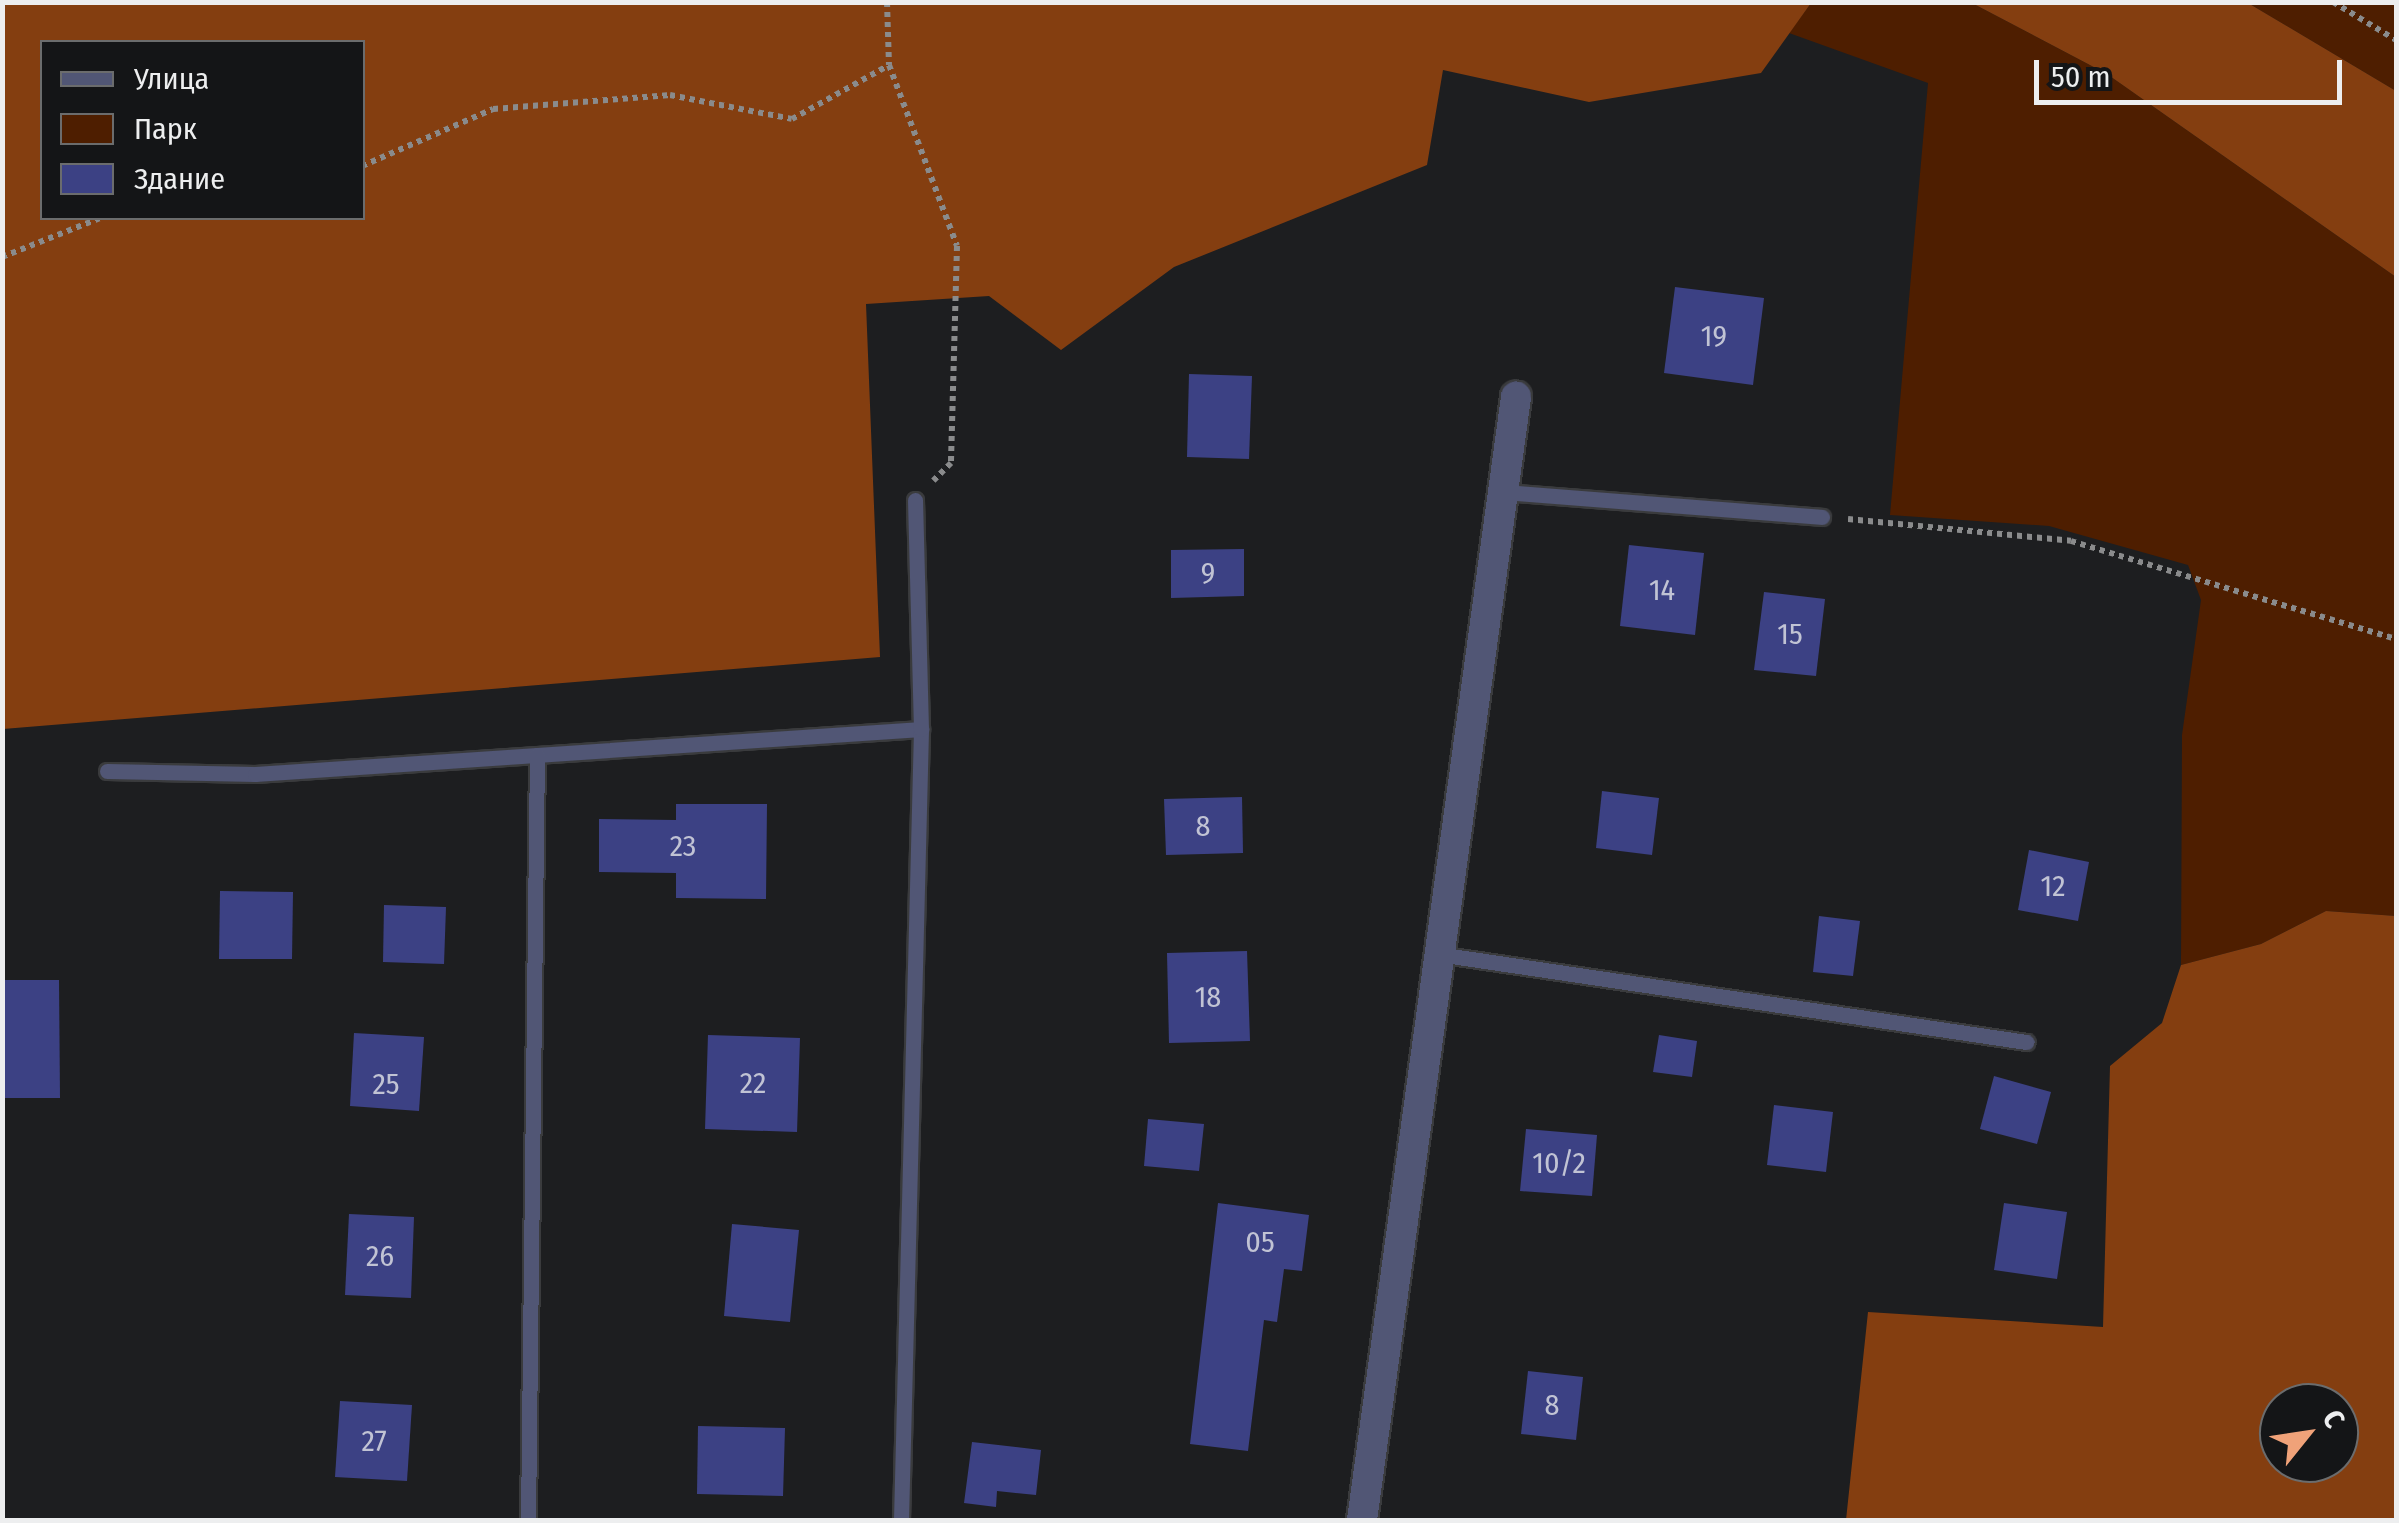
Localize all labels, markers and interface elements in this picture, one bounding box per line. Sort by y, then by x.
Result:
legend [40,40,365,220]
scale bar [2039,40,2346,102]
text: 50 m [2051,59,2111,95]
text: Улица [134,61,209,97]
text: Парк [134,111,197,147]
text: Здание [134,161,225,197]
house number: 19 [1701,318,1727,354]
house number: 9 [1201,555,1215,591]
house number: 14 [1649,572,1675,608]
house number: 15 [1777,616,1803,652]
house number: 8 [1196,808,1210,844]
house number: 23 [670,828,696,864]
house number: 12 [2041,868,2065,904]
house number: 18 [1195,979,1221,1015]
house number: 22 [740,1065,766,1101]
house number: 25 [373,1066,399,1102]
house number: 10/2 [1532,1145,1586,1181]
house number: 05 [1245,1224,1275,1260]
house number: 26 [366,1238,394,1274]
north arrow [2259,1383,2359,1483]
house number: 8 [1545,1387,1559,1423]
text: С [2316,1404,2352,1433]
house number: 27 [361,1423,387,1459]

